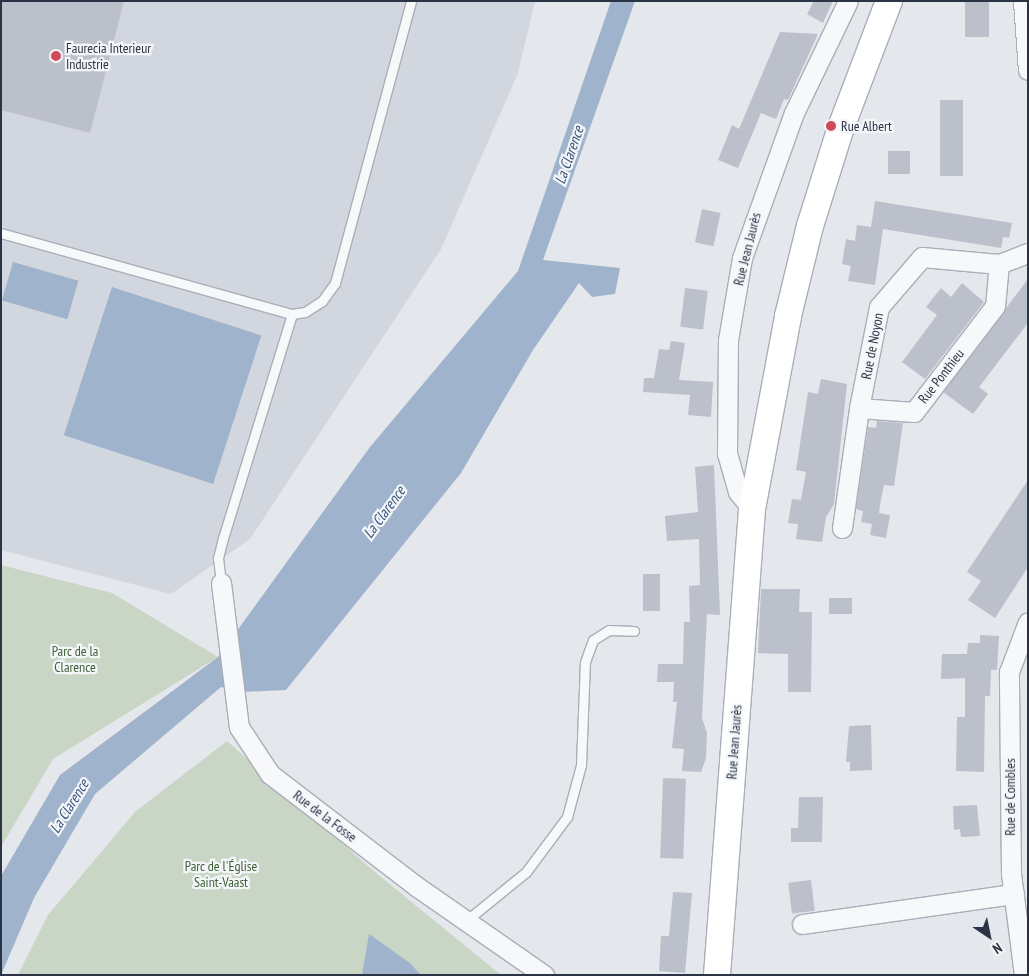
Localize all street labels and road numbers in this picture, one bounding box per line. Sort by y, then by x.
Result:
street label: Rue Jean Jaurès [730,211,764,287]
street label: Rue de Noyon [857,311,887,381]
street label: Rue Ponthieu [915,345,967,407]
street label: Rue Jean Jaurès [723,704,745,780]
street label: Rue de Combles [1002,758,1018,836]
street label: Rue de la Fosse [290,787,360,845]

